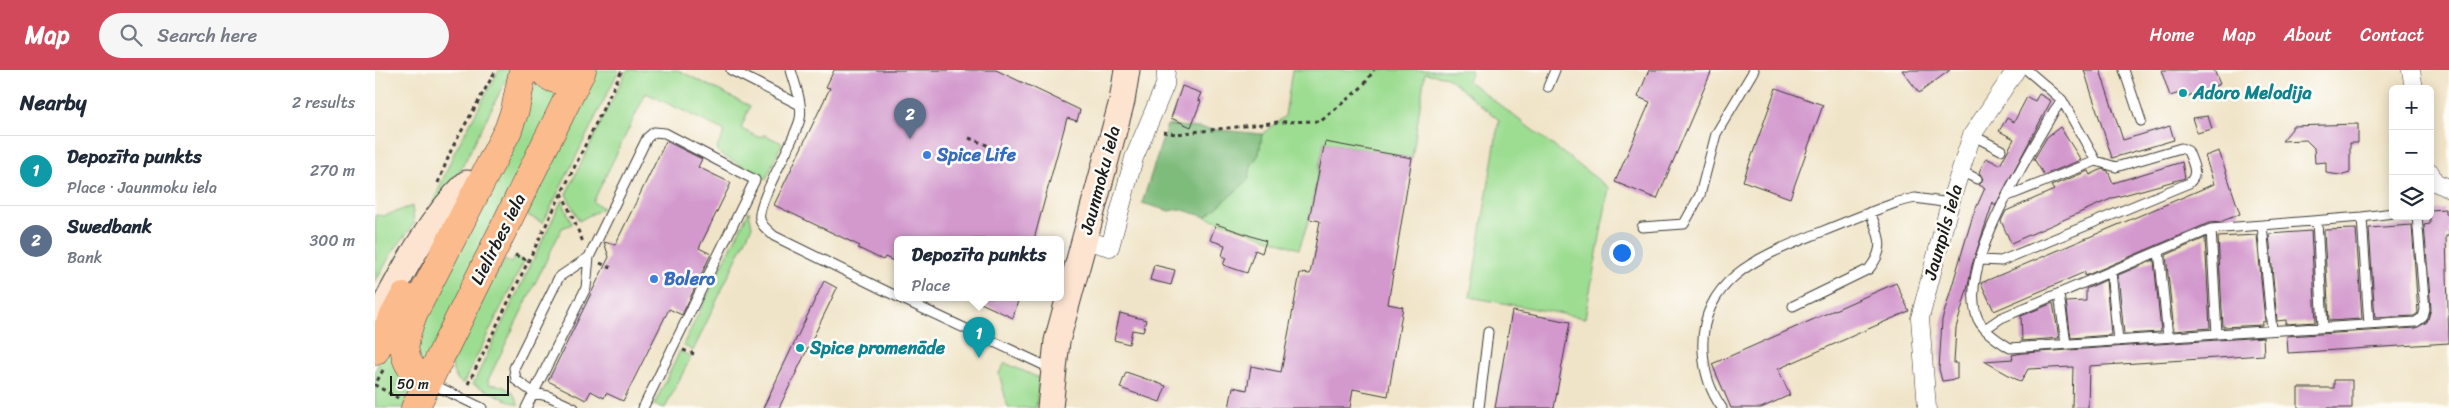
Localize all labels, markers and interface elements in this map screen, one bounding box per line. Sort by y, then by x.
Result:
search box [99,13,449,58]
text: Map [25,14,69,56]
text: Search here [157,19,257,52]
text: Home [2150,19,2195,51]
text: Map [2223,19,2256,51]
text: About [2284,19,2332,51]
text: Contact [2360,19,2424,51]
icon: search [117,21,145,49]
place label: Adoro Melodija [2192,77,2313,109]
text: Nearby [20,84,86,122]
map controls [2389,85,2434,220]
button: + [2389,85,2434,130]
marker: Adoro Melodija [2177,87,2189,99]
text: 2 results [292,88,355,117]
pin: 2 [894,98,926,139]
street label: Jaunmoku iela [1070,122,1130,239]
button: − [2389,130,2434,175]
place label: Spice Life [936,139,1017,171]
text: Depozīta punkts [67,140,202,173]
marker: Spice Life [921,149,933,161]
text: 1 [33,156,39,185]
text: 270 m [310,156,355,185]
text: Place · Jaunmoku iela [67,173,217,202]
button: layers [2389,175,2434,220]
street label: Jaunpils iela [1914,181,1972,284]
street label: Lielirbes iela [461,187,535,291]
text: Swedbank [67,210,152,243]
text: 2 [31,226,41,255]
text: 300 m [310,226,355,255]
popup [894,236,1064,301]
text: Depozīta punkts [912,238,1046,271]
your location [1609,240,1635,266]
text: Bank [67,243,102,272]
place label: Bolero [664,263,715,295]
text: Place [912,271,950,300]
marker: Bolero [648,273,660,285]
pin: 1 [963,317,995,358]
place label: Spice promenāde [809,332,946,364]
marker: Spice promenāde [794,342,806,354]
text: 50 m [397,372,429,397]
scale bar [390,373,509,396]

